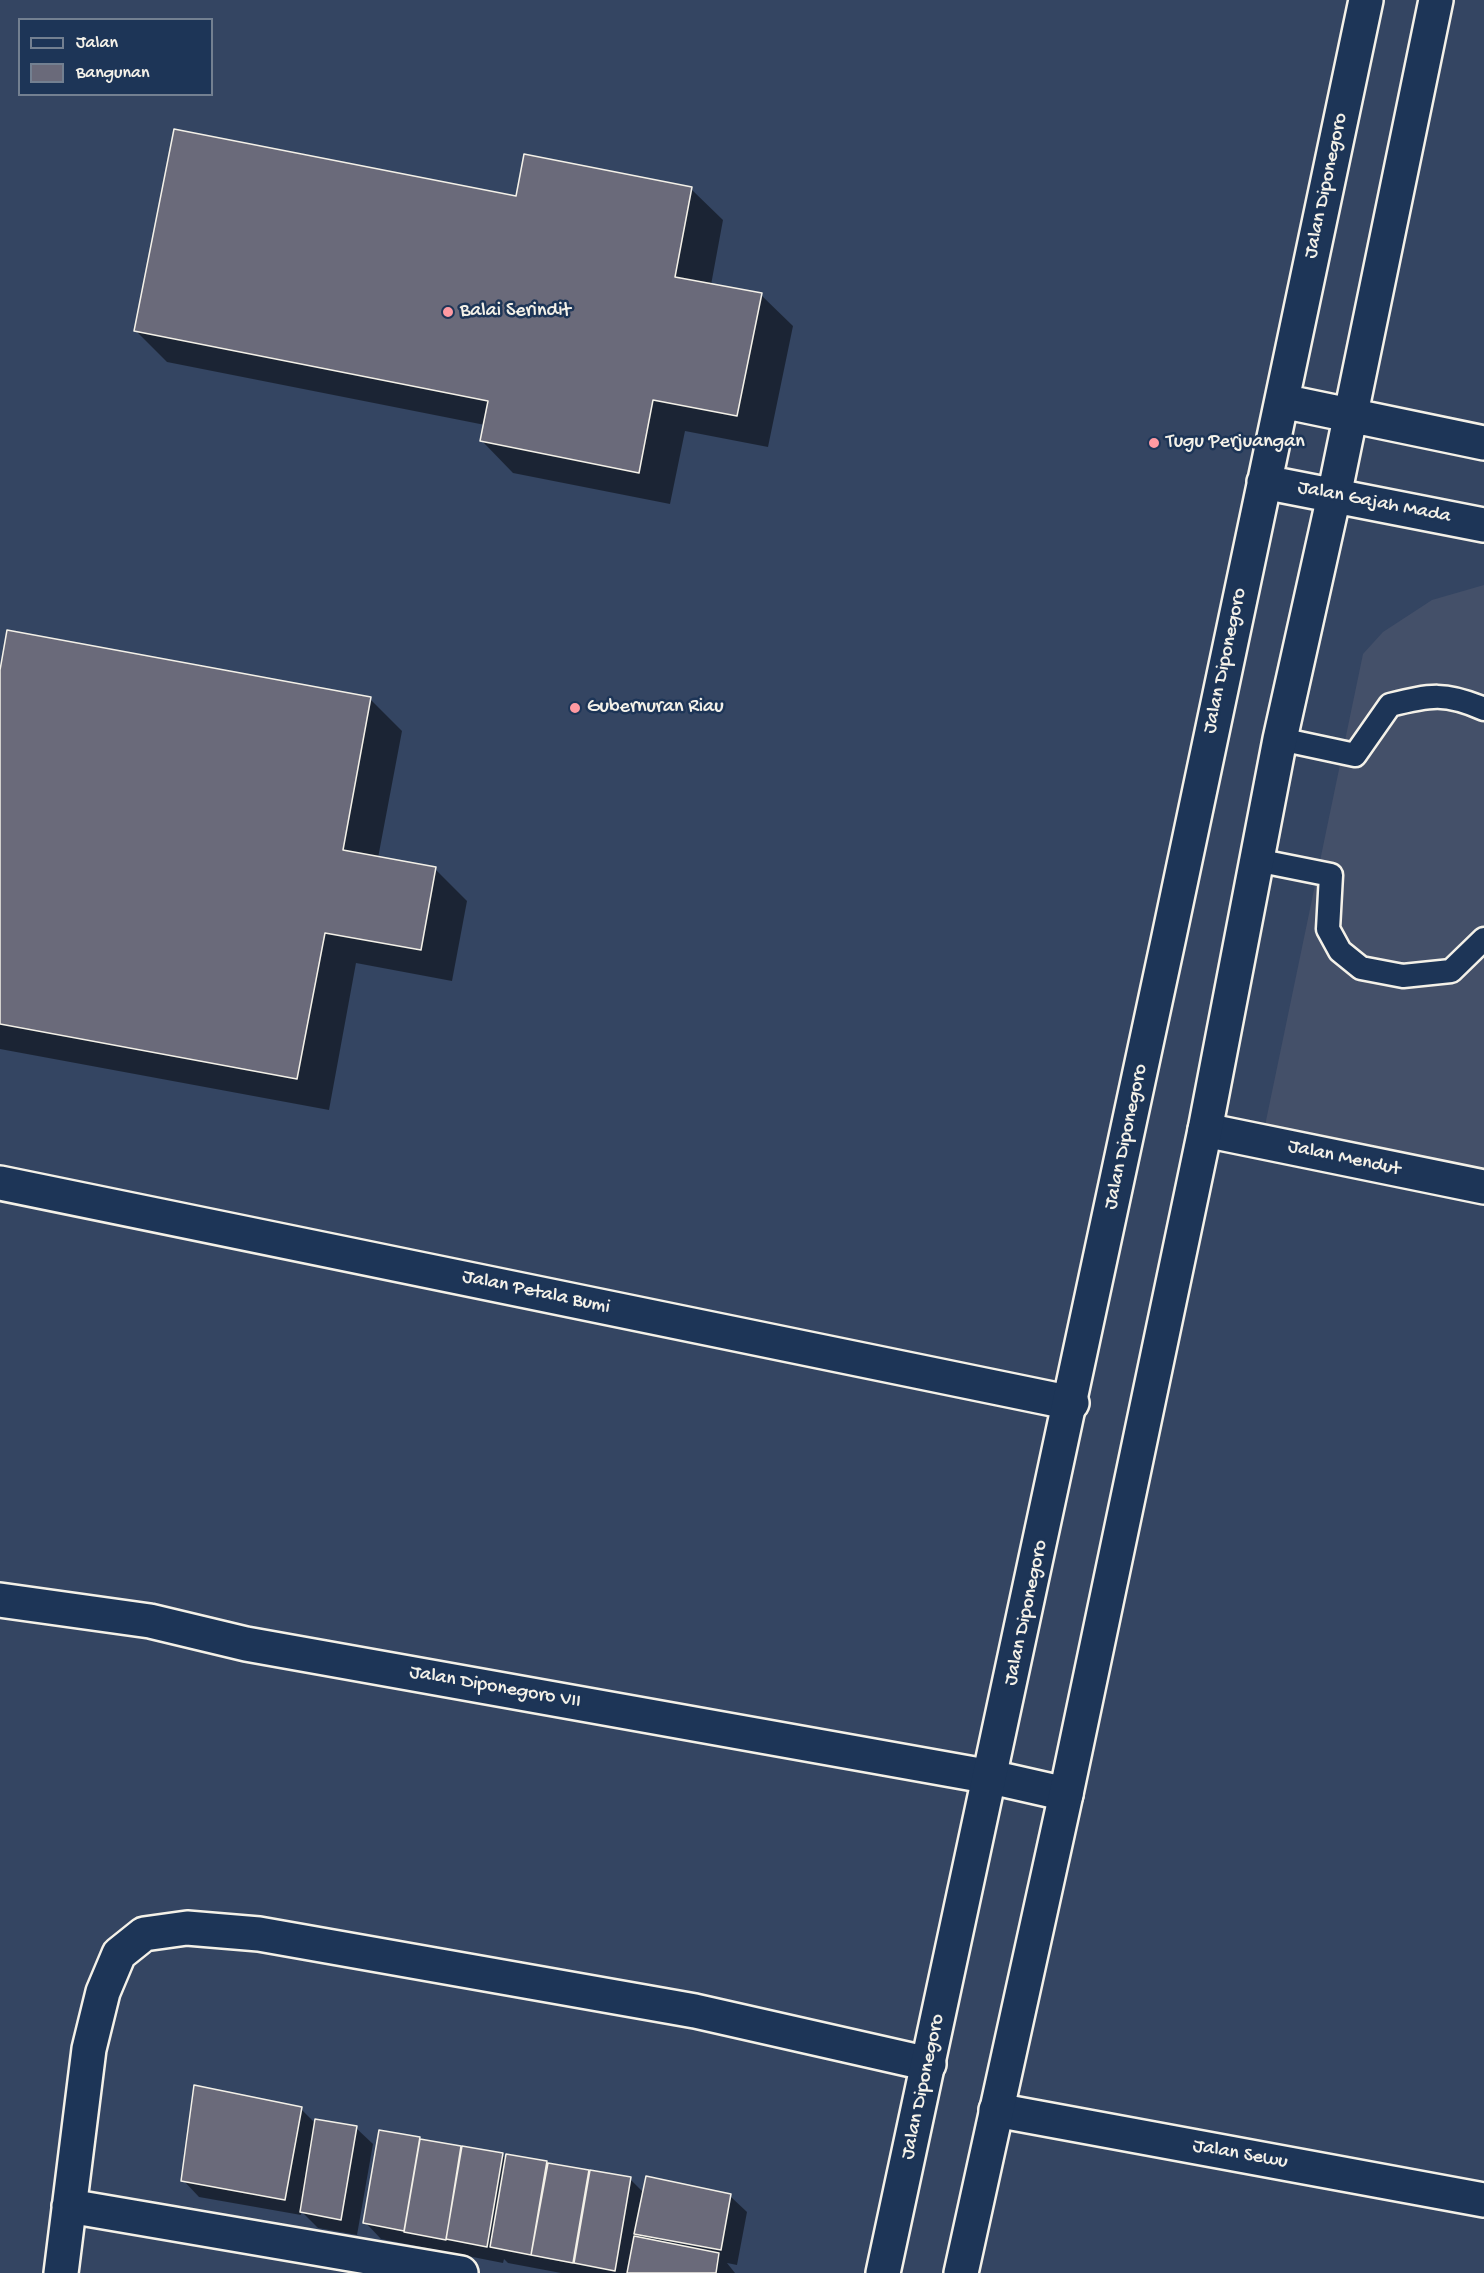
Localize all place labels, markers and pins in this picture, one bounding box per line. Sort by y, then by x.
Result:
place label: Balai Serindit [460,300,571,324]
marker: Balai Serindit [441,305,455,319]
place label: Tugu Perjuangan [1166,431,1305,455]
marker: Tugu Perjuangan [1147,436,1161,450]
place label: Gubernuran Riau [587,696,724,720]
marker: Gubernuran Riau [568,701,582,715]

